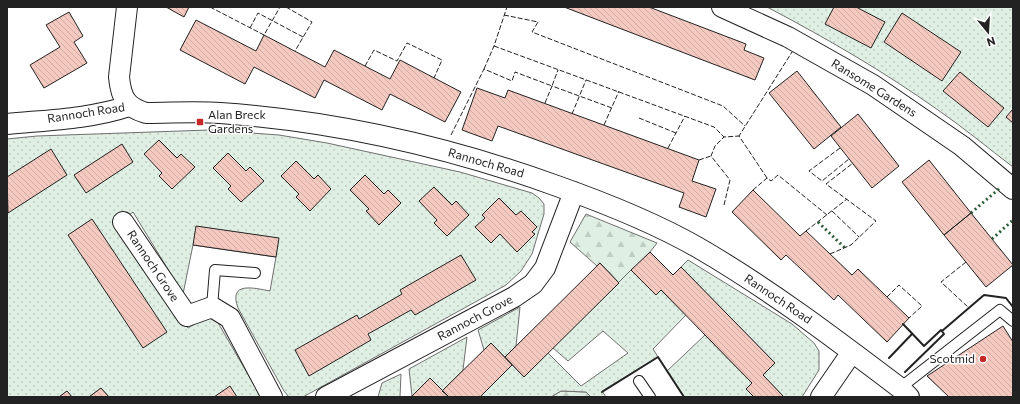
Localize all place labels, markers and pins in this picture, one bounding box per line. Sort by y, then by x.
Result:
place label: Alan Breck Gardens [208,107,266,135]
marker: Alan Breck Gardens [195,117,205,127]
place label: Scotmid [930,351,975,365]
marker: Scotmid [978,354,988,364]

